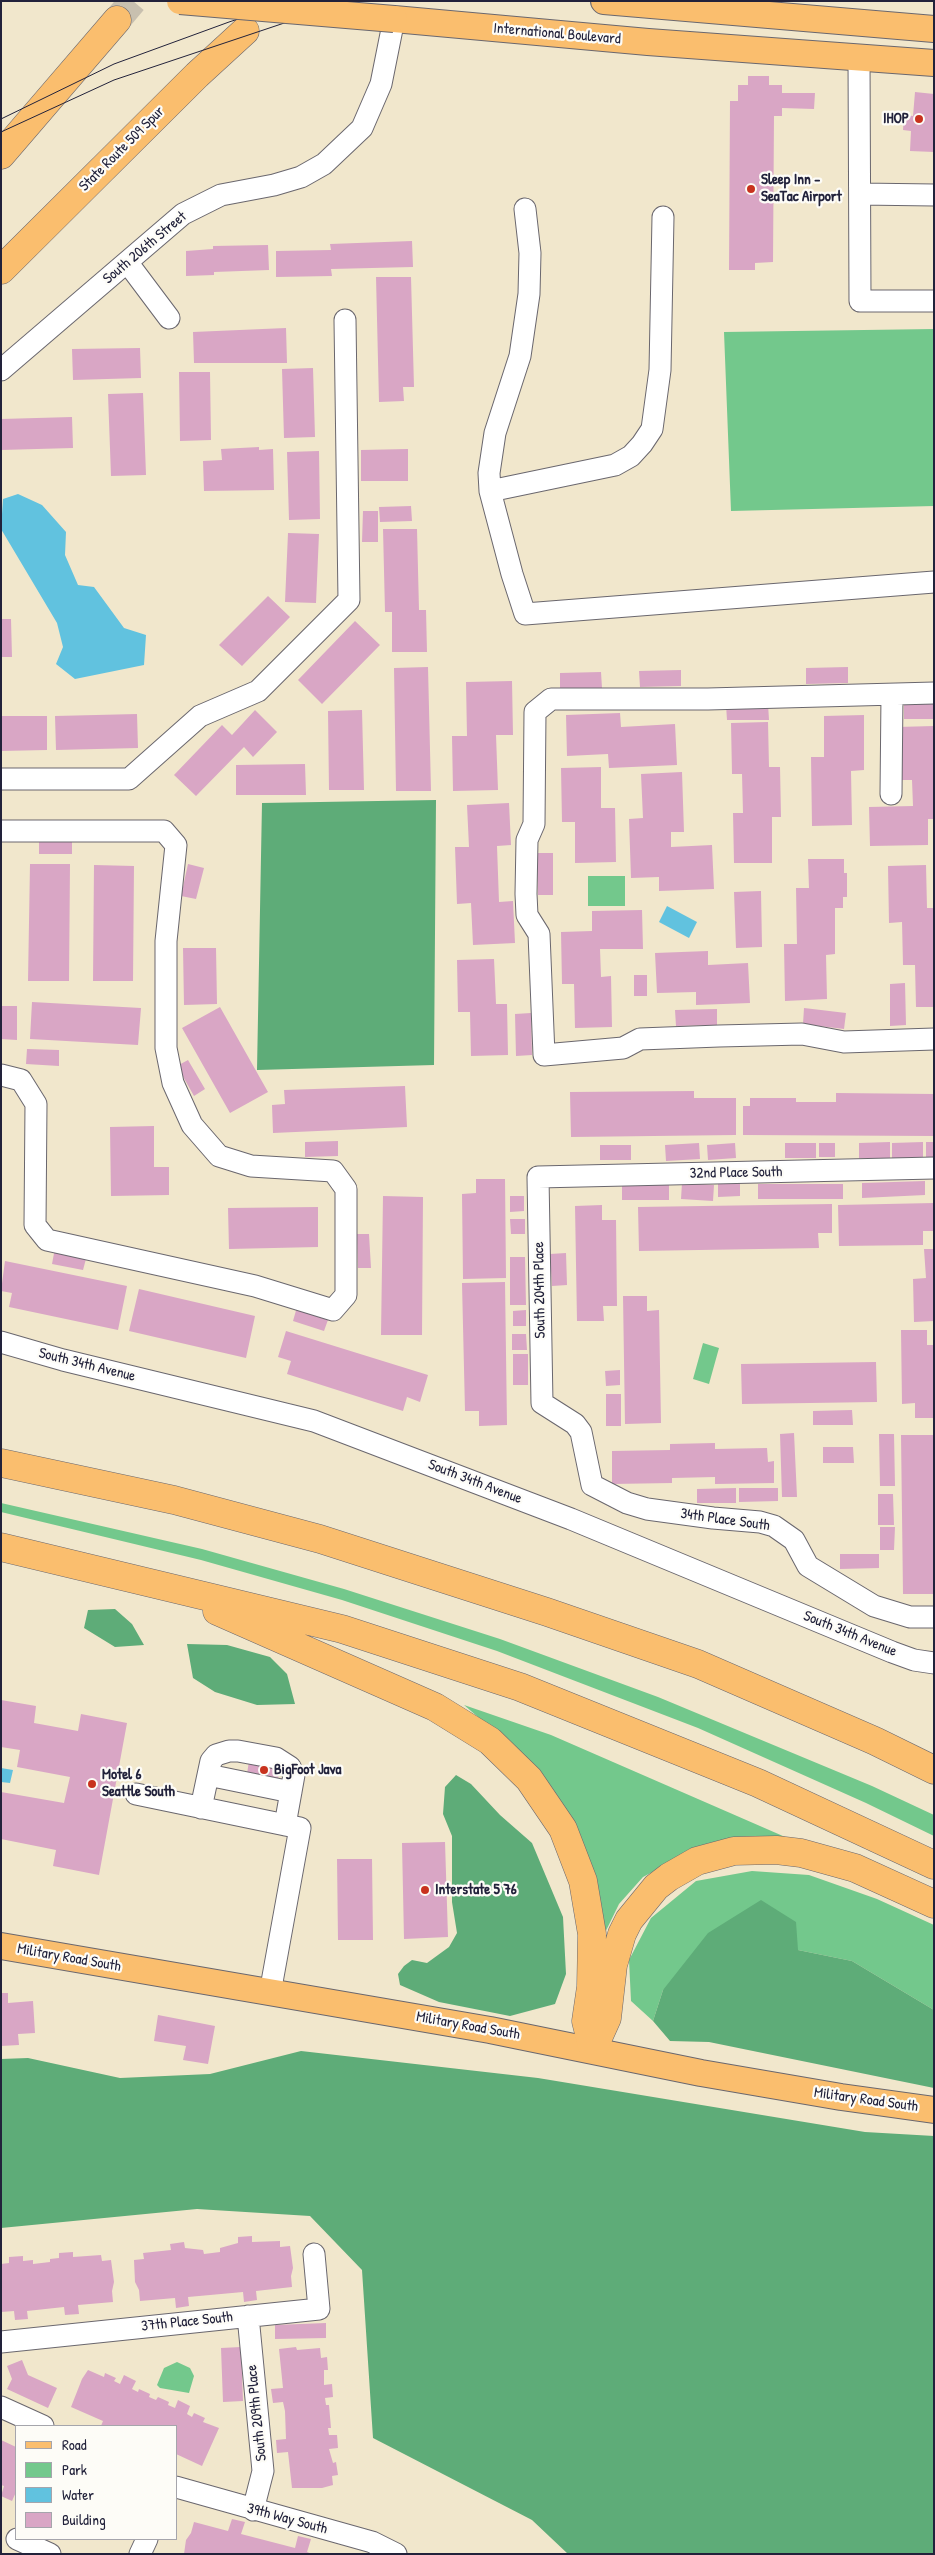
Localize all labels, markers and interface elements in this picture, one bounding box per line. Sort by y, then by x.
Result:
street label: International Boulevard [493,19,621,49]
street label: State Route 509 Spur [76,103,168,195]
place label: IHOP [883,110,909,128]
marker: IHOP [913,113,925,125]
place label: Sleep Inn - SeaTac Airport [761,171,842,206]
marker: Sleep Inn - SeaTac Airport [745,183,757,195]
street label: South 206th Street [100,208,190,288]
street label: 32nd Place South [690,1163,782,1183]
street label: South 204th Place [530,1241,550,1339]
street label: South 34th Avenue [37,1344,137,1386]
street label: South 34th Avenue [425,1456,525,1508]
street label: 34th Place South [679,1505,771,1535]
street label: South 34th Avenue [801,1607,899,1661]
place label: BigFoot Java [274,1761,341,1779]
marker: BigFoot Java [258,1764,270,1776]
place label: Motel 6 Seattle South [102,1766,175,1801]
marker: Motel 6 Seattle South [86,1778,98,1790]
place label: Interstate 5 76 [435,1881,517,1899]
marker: Interstate 5 76 [419,1884,431,1896]
street label: Military Road South [16,1940,122,1976]
street label: Military Road South [415,2008,521,2044]
street label: Military Road South [813,2084,919,2116]
street label: 37th Place South [140,2308,234,2336]
street label: South 209th Place [243,2364,271,2462]
legend [15,2425,178,2540]
text: Road [62,2434,87,2455]
text: Park [62,2459,87,2480]
text: Water [62,2484,94,2505]
street label: 39th Way South [245,2500,329,2538]
text: Building [62,2509,106,2530]

